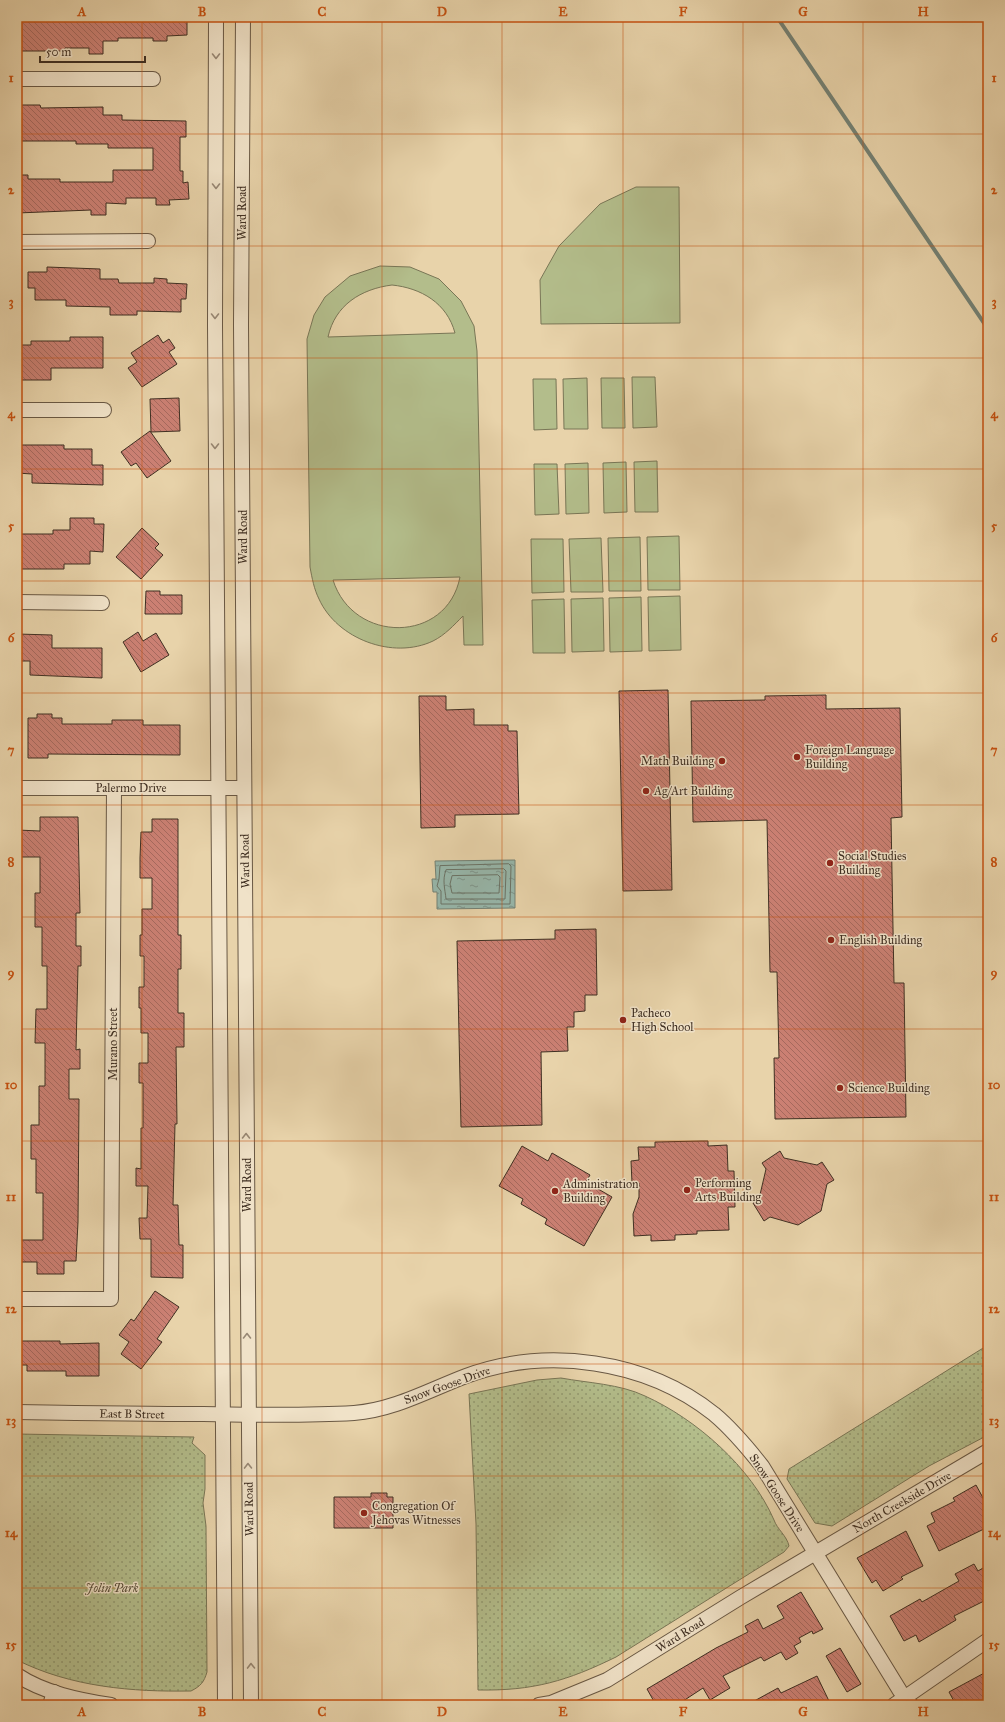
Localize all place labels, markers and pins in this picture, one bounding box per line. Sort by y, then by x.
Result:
place label: Foreign Language Building [805,743,894,772]
marker: Foreign Language Building [792,752,802,762]
place label: Math Building [641,754,714,769]
marker: Math Building [717,756,727,766]
place label: Ag/Art Building [653,784,733,799]
marker: Ag/Art Building [641,786,651,796]
place label: Social Studies Building [838,849,907,878]
marker: Social Studies Building [825,858,835,868]
place label: English Building [839,933,923,948]
marker: English Building [826,935,836,945]
place label: Pacheco High School [631,1006,694,1035]
marker: Pacheco High School [618,1015,628,1025]
place label: Science Building [848,1081,930,1096]
marker: Science Building [835,1083,845,1093]
place label: Performing Arts Building [694,1176,761,1205]
place label: Administration Building [562,1177,639,1206]
marker: Performing Arts Building [682,1185,692,1195]
marker: Administration Building [550,1186,560,1196]
place label: Congregation Of Jehovas Witnesses [370,1499,461,1528]
marker: Congregation Of Jehovas Witnesses [359,1508,369,1518]

